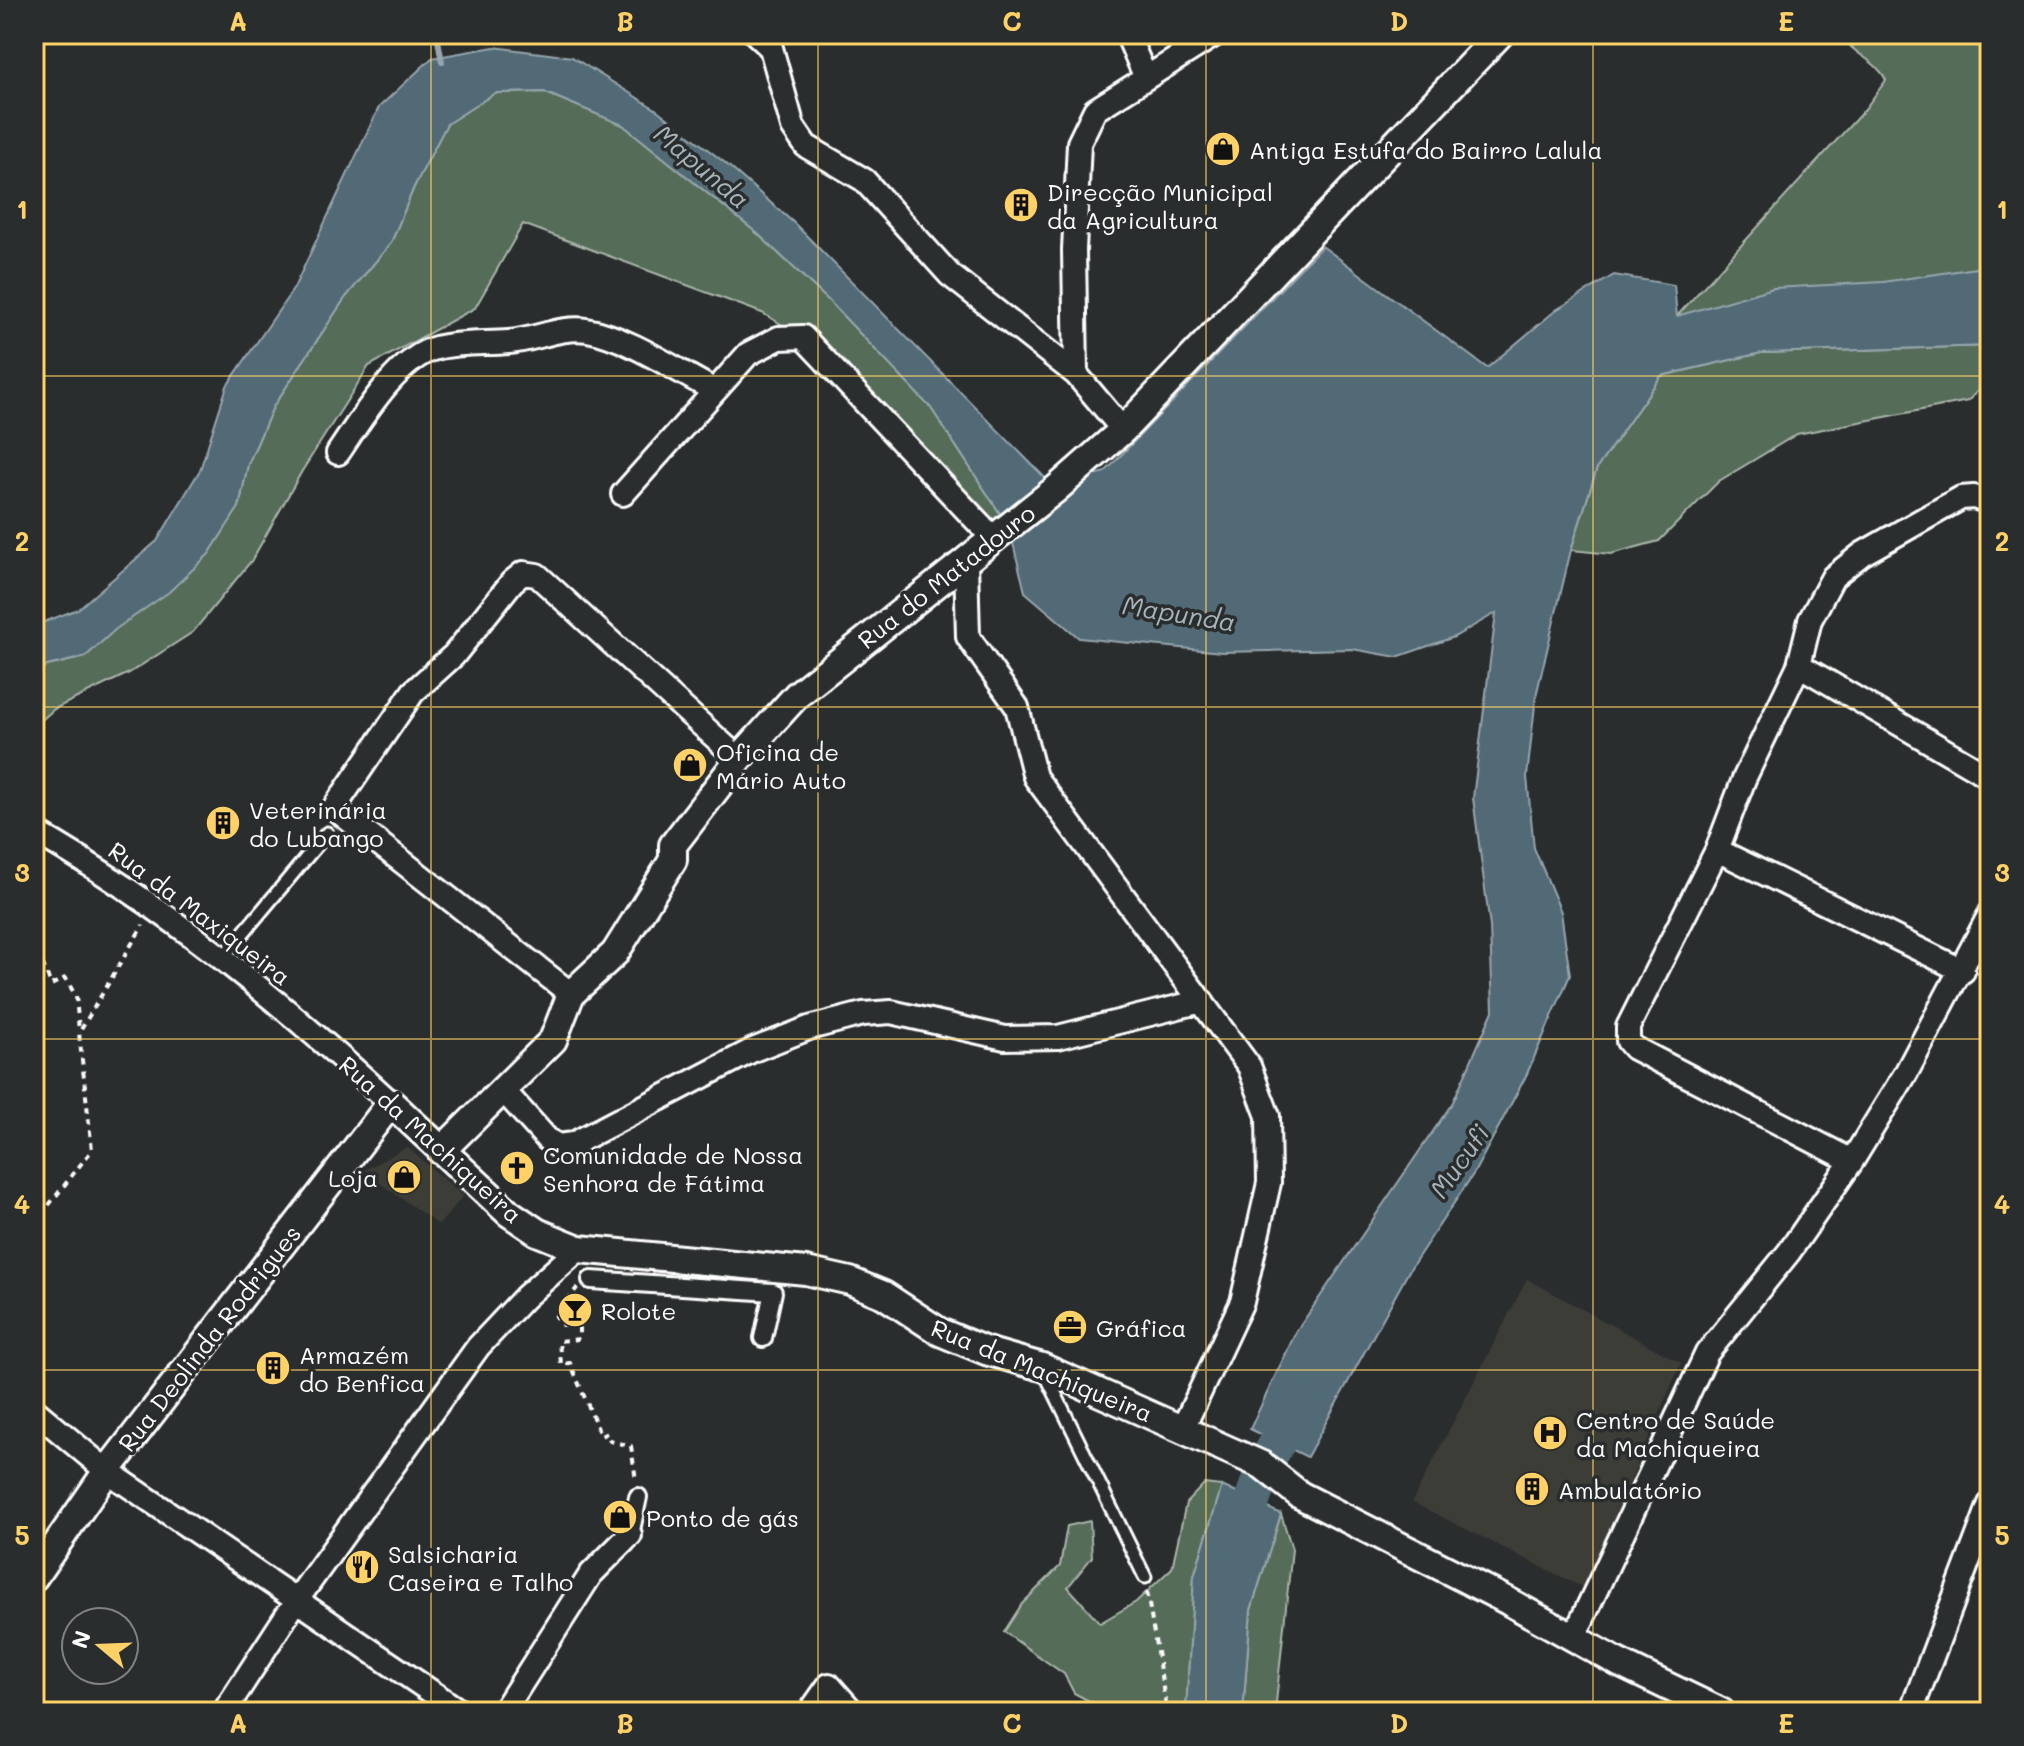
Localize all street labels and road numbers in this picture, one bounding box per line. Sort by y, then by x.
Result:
street label: Rua do Matadouro [851,497,1041,655]
street label: Rua da Maxiqueira [103,834,297,992]
street label: Rua da Machiqueira [333,1049,529,1229]
street label: Rua Deolinda Rodrigues [111,1219,307,1457]
street label: Rua da Machiqueira [927,1311,1157,1429]

